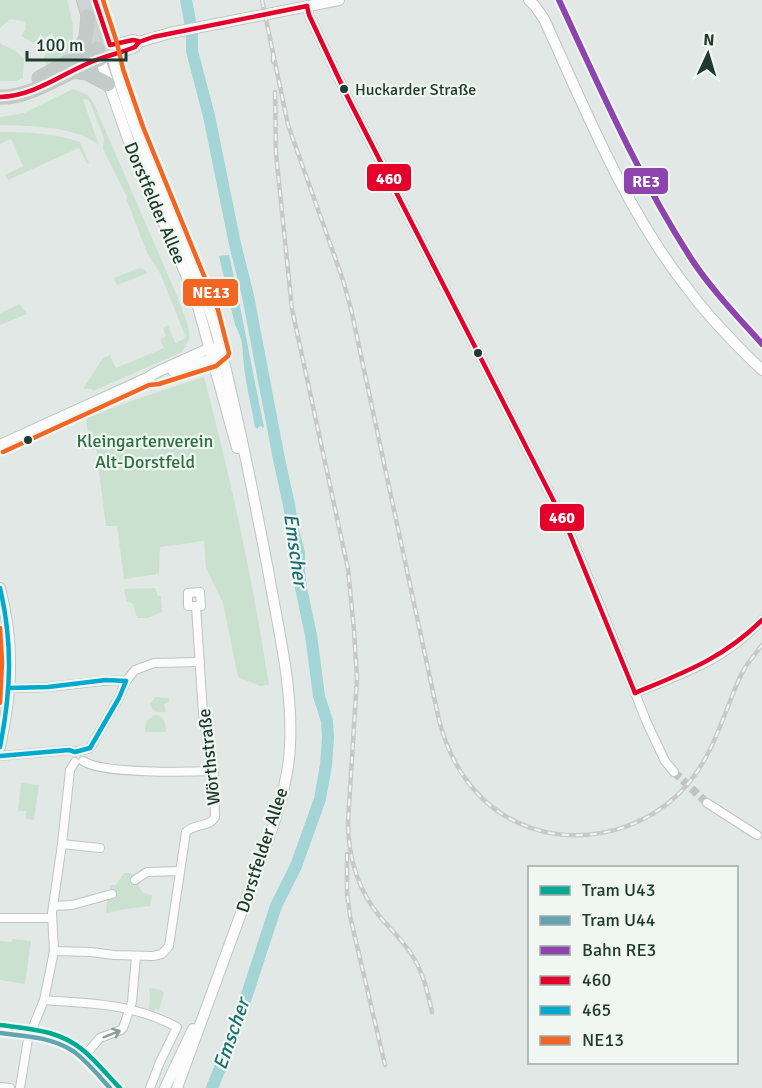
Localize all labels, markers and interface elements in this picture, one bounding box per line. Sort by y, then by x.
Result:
scale bar [27,24,126,62]
north arrow [678,24,738,84]
text: N [703,30,715,50]
text: 100 m [36,34,83,56]
place label: Huckarder Straße [355,80,476,100]
marker: Huckarder Straße [338,83,350,95]
street label: Dorstfelder Allee [119,139,191,267]
line badge: 460 [366,163,412,192]
line badge: RE3 [623,167,669,195]
text: 460 [376,169,402,189]
text: RE3 [632,172,660,192]
line badge: NE13 [182,278,239,307]
text: NE13 [192,283,230,303]
unlabelled marker [472,347,484,359]
park label: Kleingartenverein Alt-Dorstfeld [77,430,213,473]
unlabelled marker [22,434,34,446]
line badge: 460 [539,503,585,532]
text: 460 [549,508,575,528]
water label: Emscher [278,512,313,591]
street label: Wörthstraße [193,708,225,806]
street label: Dorstfelder Allee [231,785,293,915]
legend [528,866,738,1064]
text: Tram U43 [582,879,655,901]
text: Tram U44 [582,909,656,931]
text: Bahn RE3 [582,939,656,961]
text: 460 [582,969,611,991]
water label: Emscher [208,993,256,1073]
text: 465 [582,999,611,1021]
one-way arrow [102,1028,120,1039]
text: NE13 [582,1029,624,1051]

